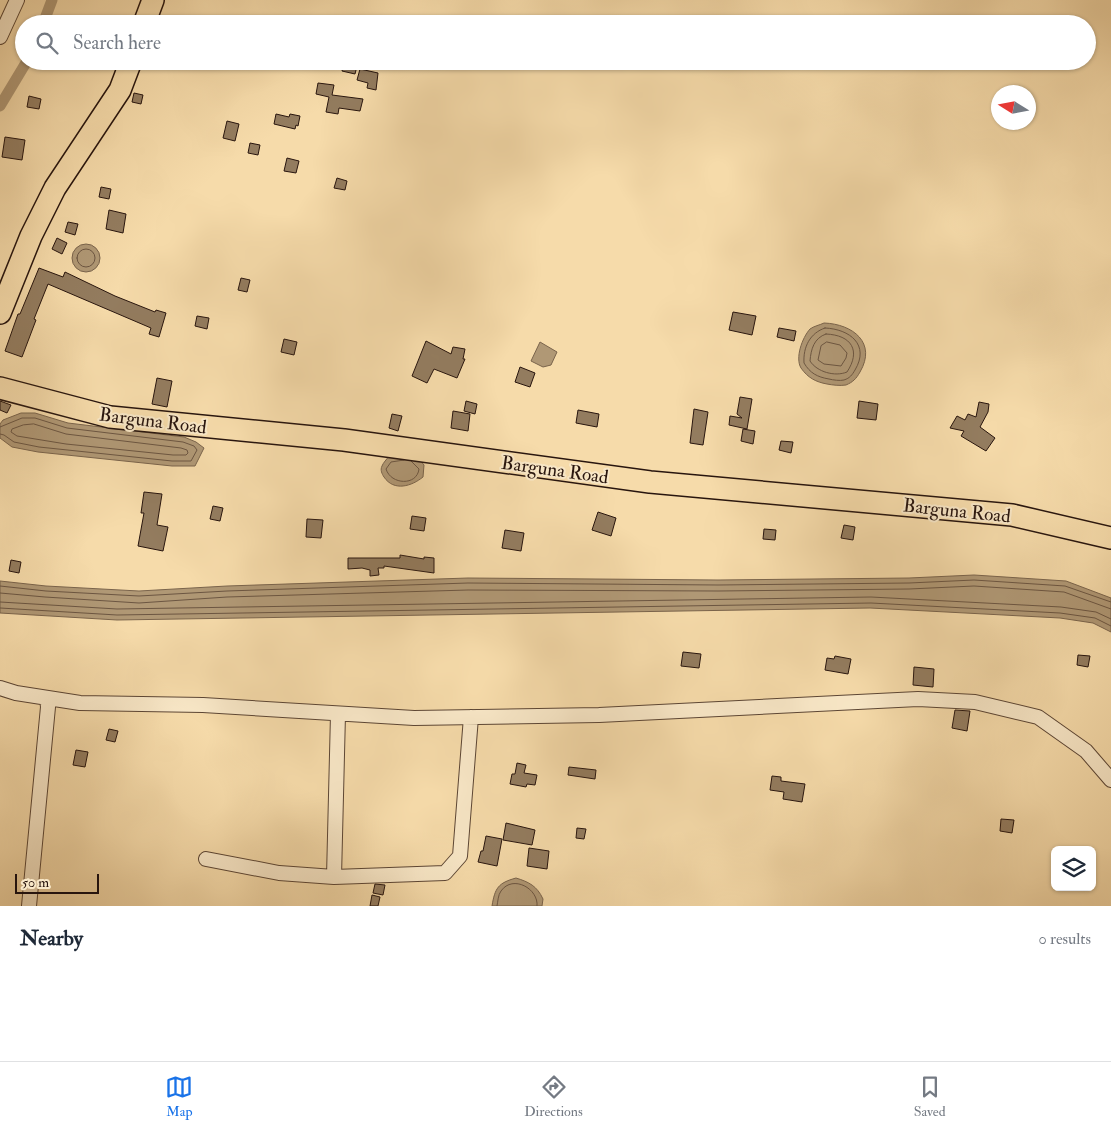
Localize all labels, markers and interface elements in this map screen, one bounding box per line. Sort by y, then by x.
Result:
search box [15,15,1096,70]
icon: search [33,29,61,57]
text: Search here [73,31,161,55]
north arrow [991,85,1036,130]
street label: Barguna Road [98,403,209,440]
street label: Barguna Road [500,451,611,489]
street label: Barguna Road [902,493,1012,529]
map controls [1051,846,1096,891]
button: layers [1051,846,1096,891]
scale bar [15,871,99,894]
text: 50 m [22,874,49,891]
text: Nearby [20,925,83,952]
text: 0 results [1038,929,1091,949]
tab: Map [165,1073,193,1120]
tab: Directions [524,1073,583,1120]
tab: Saved [914,1073,946,1120]

